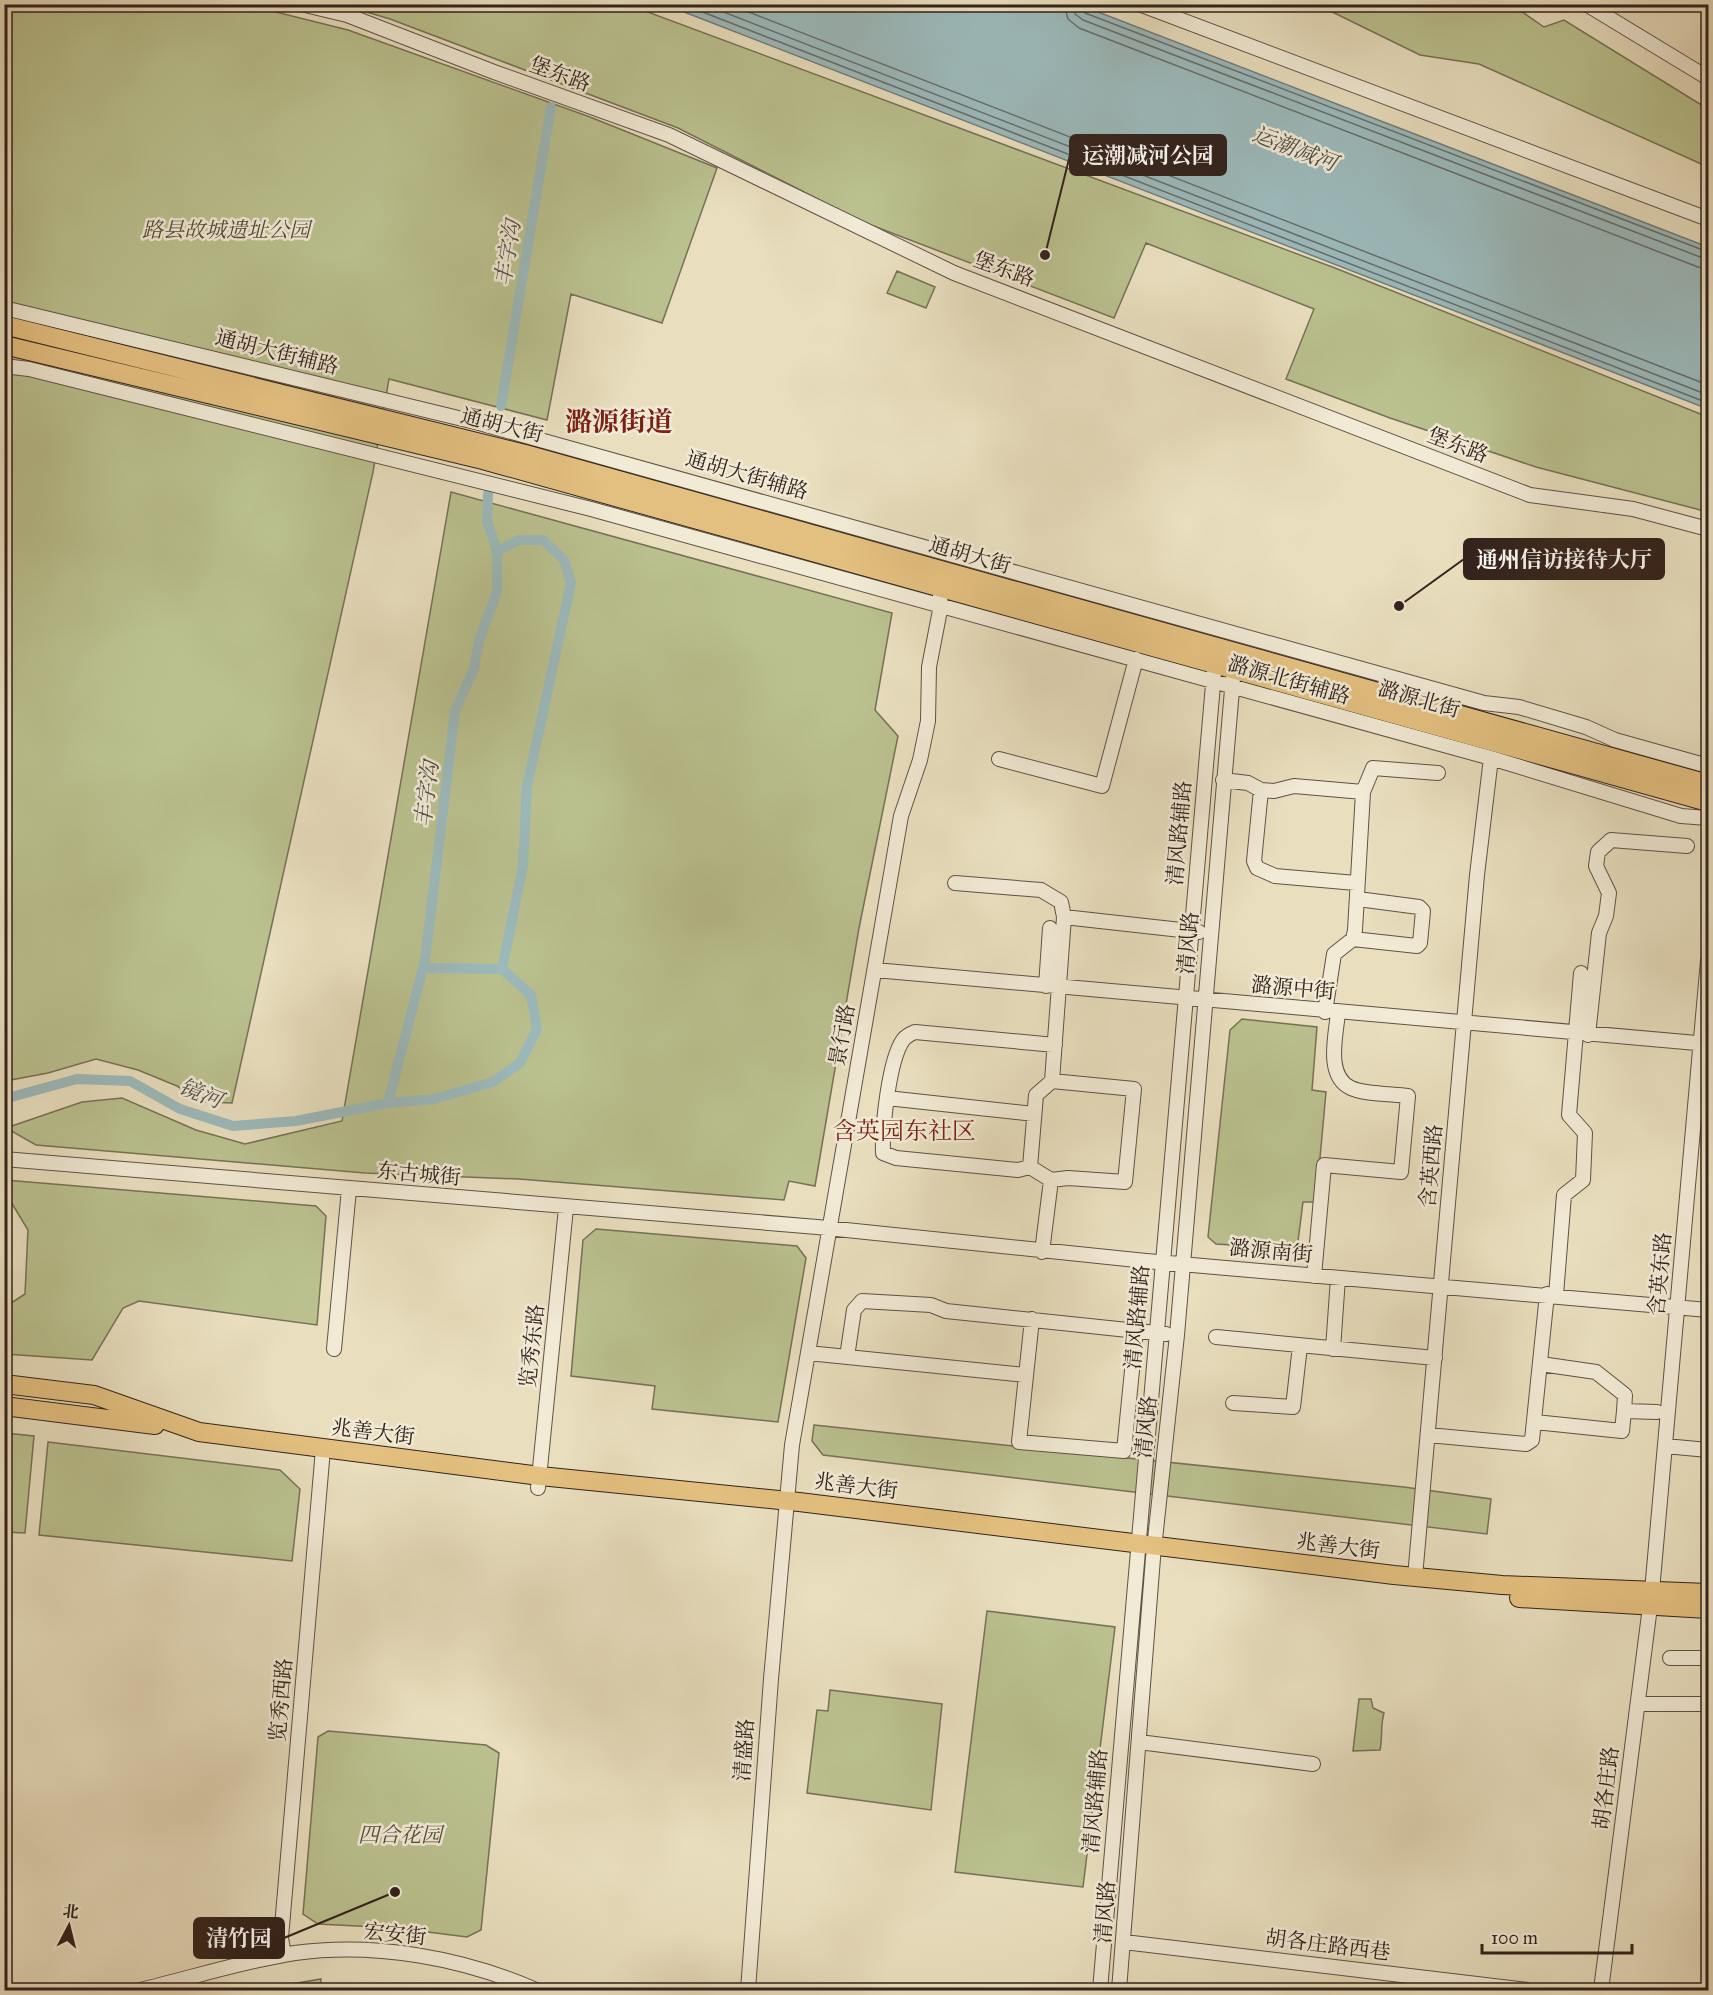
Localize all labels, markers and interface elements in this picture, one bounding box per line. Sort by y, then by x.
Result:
street label: 堡东路 [526,51,594,97]
water label: 运潮减河 [1249,120,1344,178]
callout: 运潮减河公园 [1070,135,1226,175]
text: 运潮减河公园 [1082,142,1214,169]
water label: 丰字沟 [489,215,526,288]
park label: 路县故城遗址公园 [142,217,313,243]
street label: 堡东路 [970,246,1038,292]
street label: 通胡大街辅路 [213,324,341,380]
street label: 通胡大街 [458,402,546,448]
district label: 潞源街道 [565,405,673,438]
street label: 堡东路 [1424,422,1492,468]
street label: 通胡大街辅路 [683,445,811,505]
street label: 通胡大街 [926,531,1014,579]
callout: 通州信访接待大厅 [1464,539,1664,579]
text: 通州信访接待大厅 [1476,546,1652,573]
street label: 潞源北街辅路 [1225,650,1353,710]
street label: 潞源北街 [1375,675,1463,723]
water label: 丰字沟 [409,757,444,828]
street label: 清风路辅路 [1161,780,1197,886]
street label: 清风路 [1172,910,1204,976]
street label: 潞源中街 [1250,971,1336,1005]
street label: 景行路 [824,1002,860,1068]
water label: 镜河 [175,1073,230,1115]
district label: 含英园东社区 [832,1116,976,1146]
street label: 含英西路 [1414,1123,1448,1209]
street label: 东古城街 [376,1157,462,1191]
street label: 含英东路 [1643,1231,1677,1317]
street label: 潞源南街 [1228,1234,1314,1268]
street label: 清风路辅路 [1119,1264,1155,1370]
street label: 览秀东路 [515,1303,549,1389]
street label: 清风路 [1130,1394,1162,1460]
street label: 兆善大街 [330,1414,416,1450]
street label: 兆善大街 [813,1468,899,1504]
street label: 兆善大街 [1295,1528,1381,1564]
street label: 览秀西路 [264,1657,298,1743]
street label: 清盛路 [729,1718,759,1782]
street label: 胡各庄路 [1588,1745,1624,1831]
street label: 清风路辅路 [1077,1748,1113,1854]
park label: 四合花园 [358,1822,445,1848]
street label: 清风路 [1090,1880,1120,1944]
north arrow [39,1896,99,1956]
text: 北 [62,1901,80,1922]
scale bar [1482,1917,1632,1955]
callout: 清竹园 [194,1918,284,1958]
street label: 宏安街 [362,1918,428,1950]
street label: 胡各庄路西巷 [1264,1924,1392,1966]
text: 清竹园 [206,1925,272,1952]
text: 100 m [1491,1927,1538,1949]

